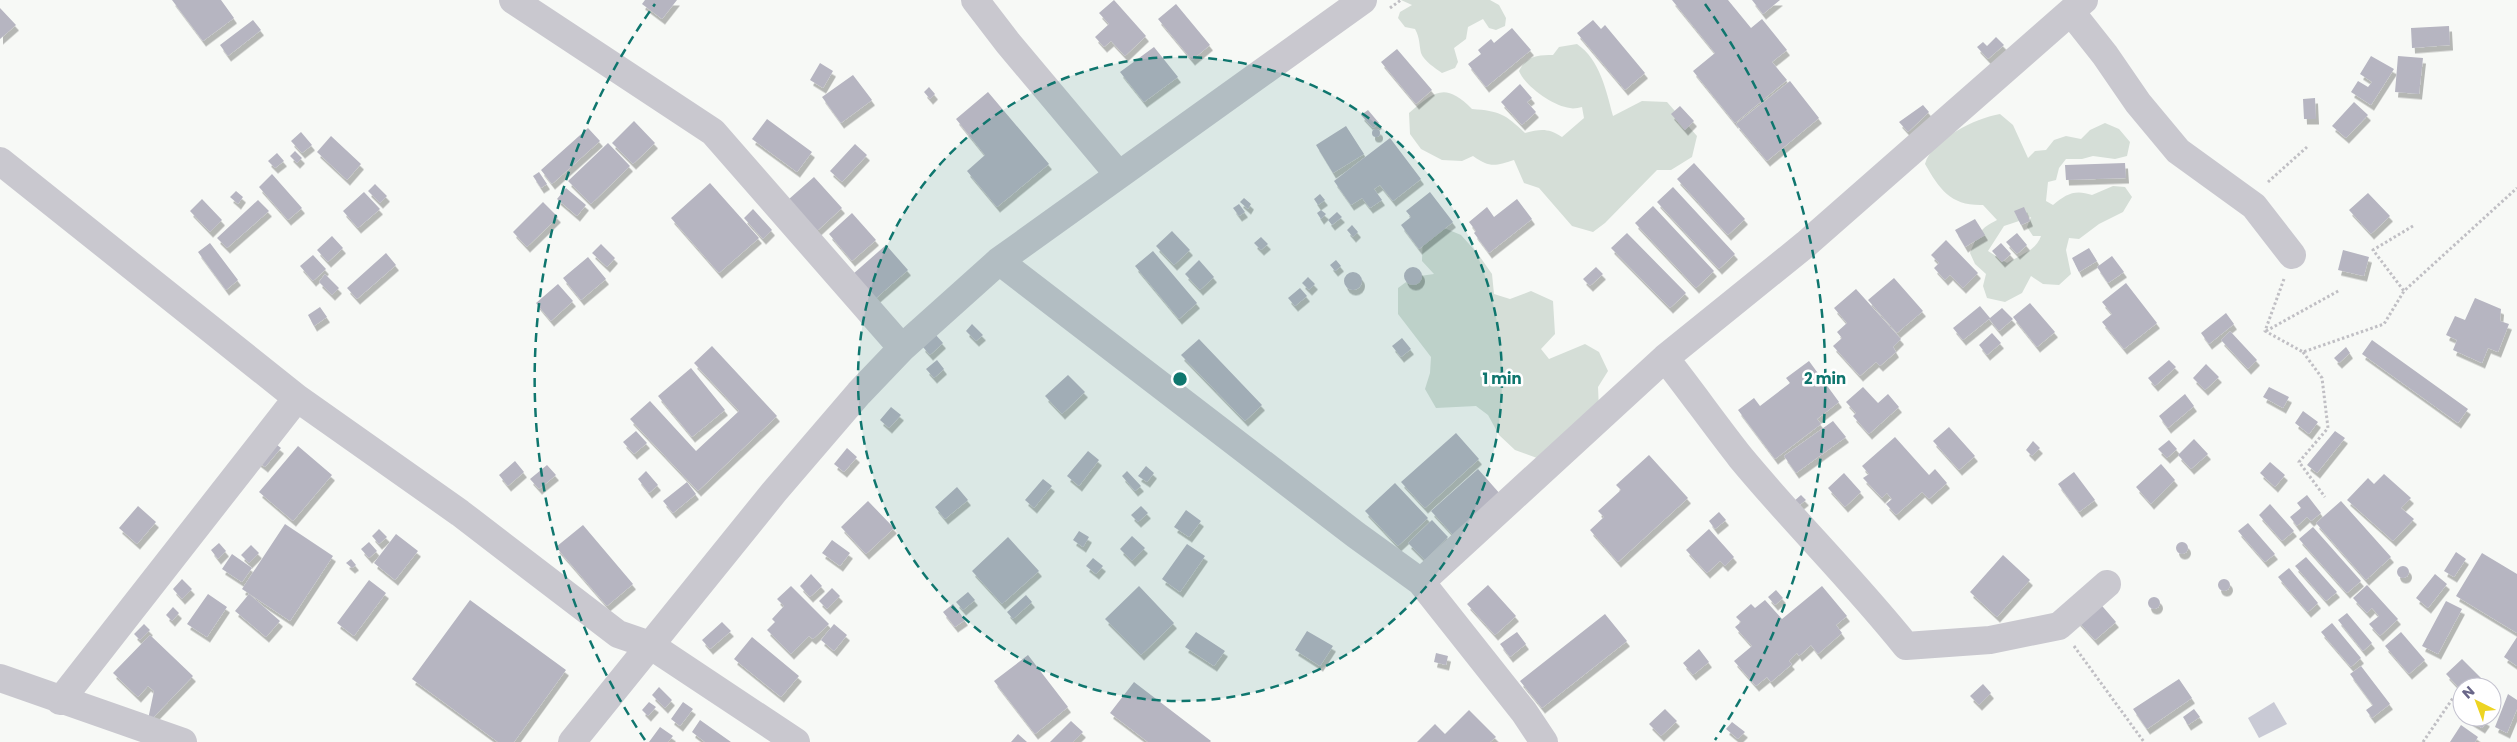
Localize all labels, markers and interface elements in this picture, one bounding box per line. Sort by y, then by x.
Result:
text: 1 min [1482,368,1522,389]
text: 2 min [1804,368,1846,389]
centre of rings [1171,370,1189,388]
north arrow [2452,677,2502,727]
text: N [2458,681,2479,703]

